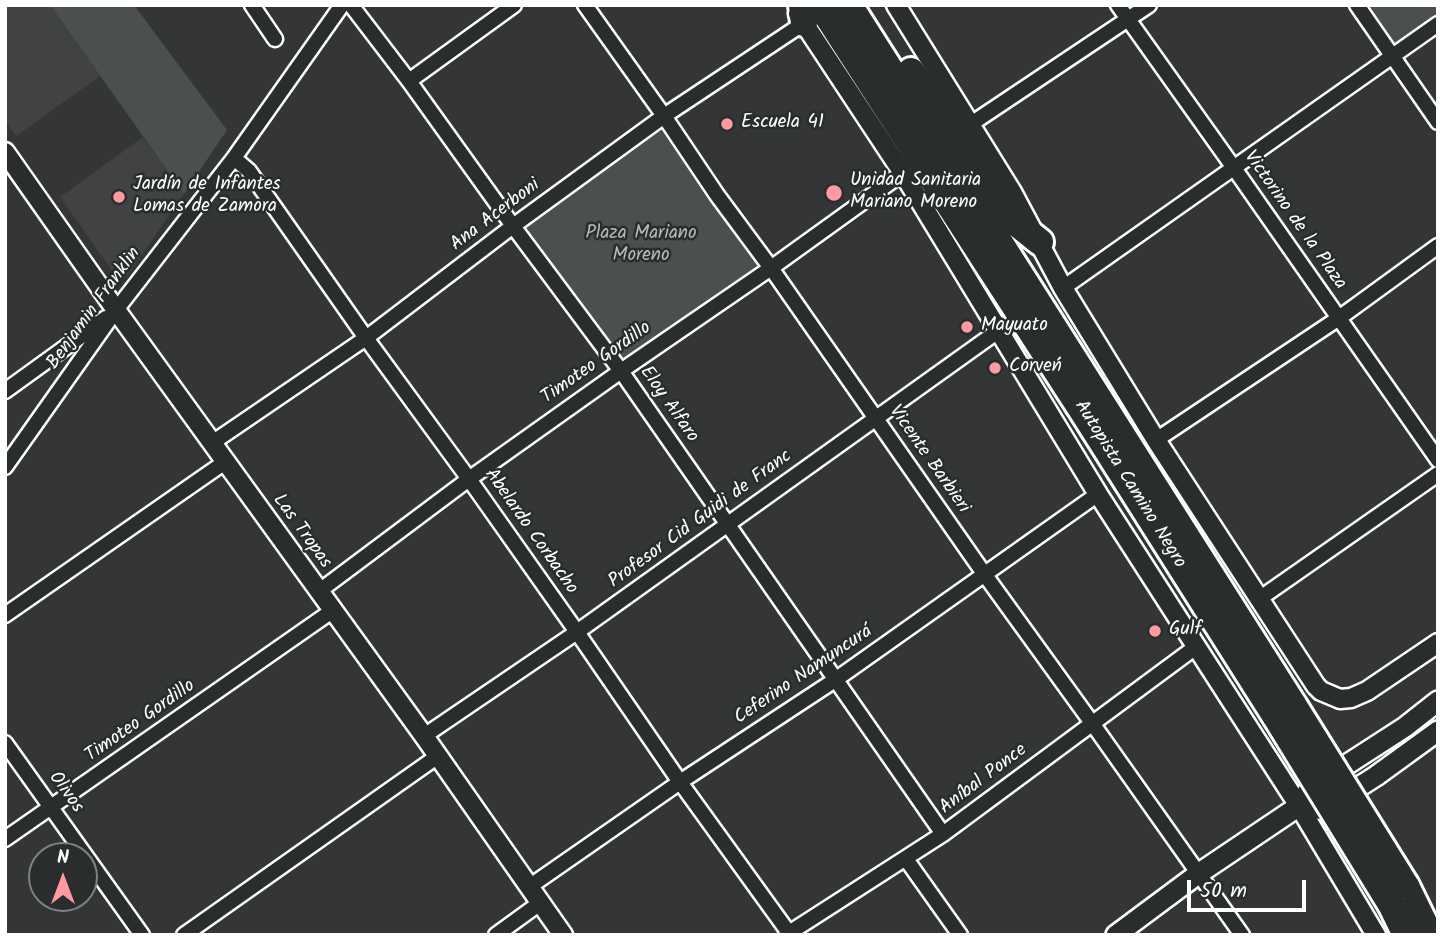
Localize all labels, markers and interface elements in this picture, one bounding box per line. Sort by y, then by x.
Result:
place label: Escuela 41 [741,113,824,135]
marker: Escuela 41 [719,116,735,132]
street label: Victorino de la Plaza [1238,147,1350,295]
place label: Unidad Sanitaria Mariano Moreno [850,171,981,215]
place label: Jardín de Infantes Lomas de Zamora [133,175,281,219]
street label: Ana Acerboni [447,175,545,257]
marker: Unidad Sanitaria Mariano Moreno [824,183,844,203]
marker: Jardín de Infantes Lomas de Zamora [111,189,127,205]
park label: Plaza Mariano Moreno [585,224,697,268]
street label: Benjamin Franklin [43,243,147,375]
place label: Mayuato [981,316,1048,338]
street label: Timoteo Gordillo [538,318,656,410]
marker: Mayuato [959,319,975,335]
place label: Corveń [1009,357,1062,379]
marker: Corveń [987,360,1003,376]
street label: Eloy Alfaro [633,362,703,448]
street label: Autopista Camino Negro [1068,397,1190,573]
street label: Vicente Barbieri [882,402,974,518]
street label: Profesor Cid Guidi de Franc [605,446,797,594]
street label: Abelardo Corbacho [478,465,582,599]
street label: Las Tropas [266,490,336,574]
place label: Gulf [1169,620,1202,642]
street label: Ceferino Namuncurá [731,621,877,731]
marker: Gulf [1147,623,1163,639]
street label: Timoteo Gordillo [82,676,200,768]
street label: Aníbal Ponce [936,740,1032,820]
street label: Olivos [42,768,88,818]
north arrow [28,842,98,912]
text: N [57,843,69,873]
scale bar [1191,866,1310,910]
text: 50 m [1200,875,1247,908]

